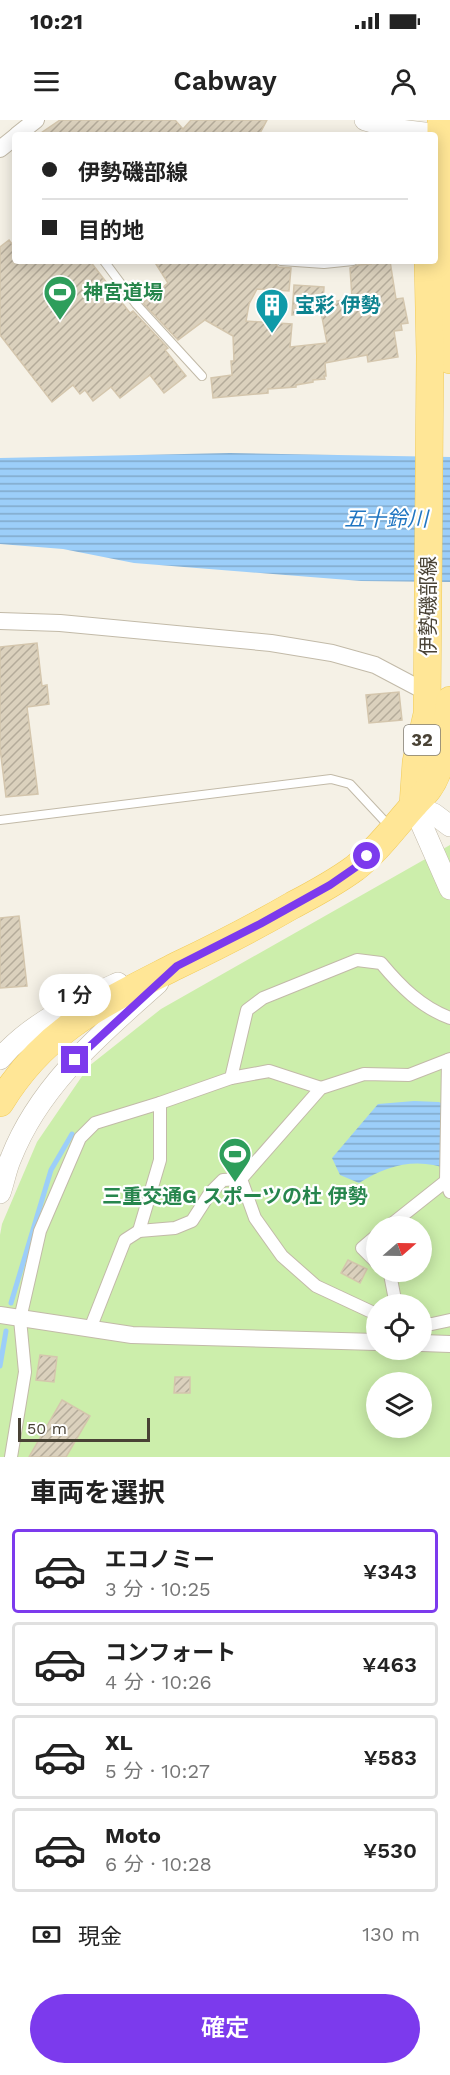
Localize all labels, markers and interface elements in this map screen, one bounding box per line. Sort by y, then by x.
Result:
text: 10:21 [30,9,83,34]
icon: menu [30,65,63,98]
text: Cabway [173,65,277,97]
icon: person [387,65,420,98]
text: 伊勢磯部線 [78,160,188,185]
text: 目的地 [78,218,144,243]
sports icon: 神宮道場 [42,274,78,321]
place label: 神宮道場 [83,280,163,304]
building icon: 宝彩 伊勢 [254,287,290,334]
place label: 宝彩 伊勢 [295,293,381,317]
water label: 五十鈴川 [344,506,430,531]
street label: 伊勢磯部線 [416,556,440,656]
road number: 32 [404,725,440,755]
route start [353,842,380,869]
callout: 1 分 [39,973,111,1015]
text: 1 分 [58,983,92,1007]
route end [61,1046,88,1073]
sports icon: 三重交通G スポーツの杜 伊勢 [217,1136,253,1183]
place label: 三重交通G スポーツの杜 伊勢 [102,1184,368,1208]
north arrow [366,1216,432,1282]
map controls [366,1216,432,1438]
button: locate [366,1294,432,1360]
button: layers [366,1372,432,1438]
scale bar [18,1415,150,1442]
text: 50 m [27,1419,67,1438]
text: 車両を選択 [30,1477,165,1509]
icon: car [33,1544,87,1598]
text: エコノミー [105,1547,215,1572]
text: ¥343 [363,1559,417,1584]
text: 3 分 · 10:25 [105,1577,211,1601]
icon: car [33,1637,87,1691]
text: コンフォート [105,1640,236,1665]
text: ¥463 [362,1652,417,1677]
text: 4 分 · 10:26 [105,1670,212,1694]
icon: car [33,1730,87,1784]
text: XL [105,1730,133,1755]
text: ¥583 [364,1745,417,1770]
text: 5 分 · 10:27 [105,1759,210,1783]
icon: car [33,1823,87,1877]
text: Moto [105,1823,161,1848]
text: ¥530 [363,1838,417,1863]
text: 6 分 · 10:28 [105,1852,212,1876]
icon: cash [30,1918,63,1951]
text: 130 m [362,1922,420,1946]
text: 現金 [78,1924,122,1949]
button: 確定 [30,1994,420,2063]

